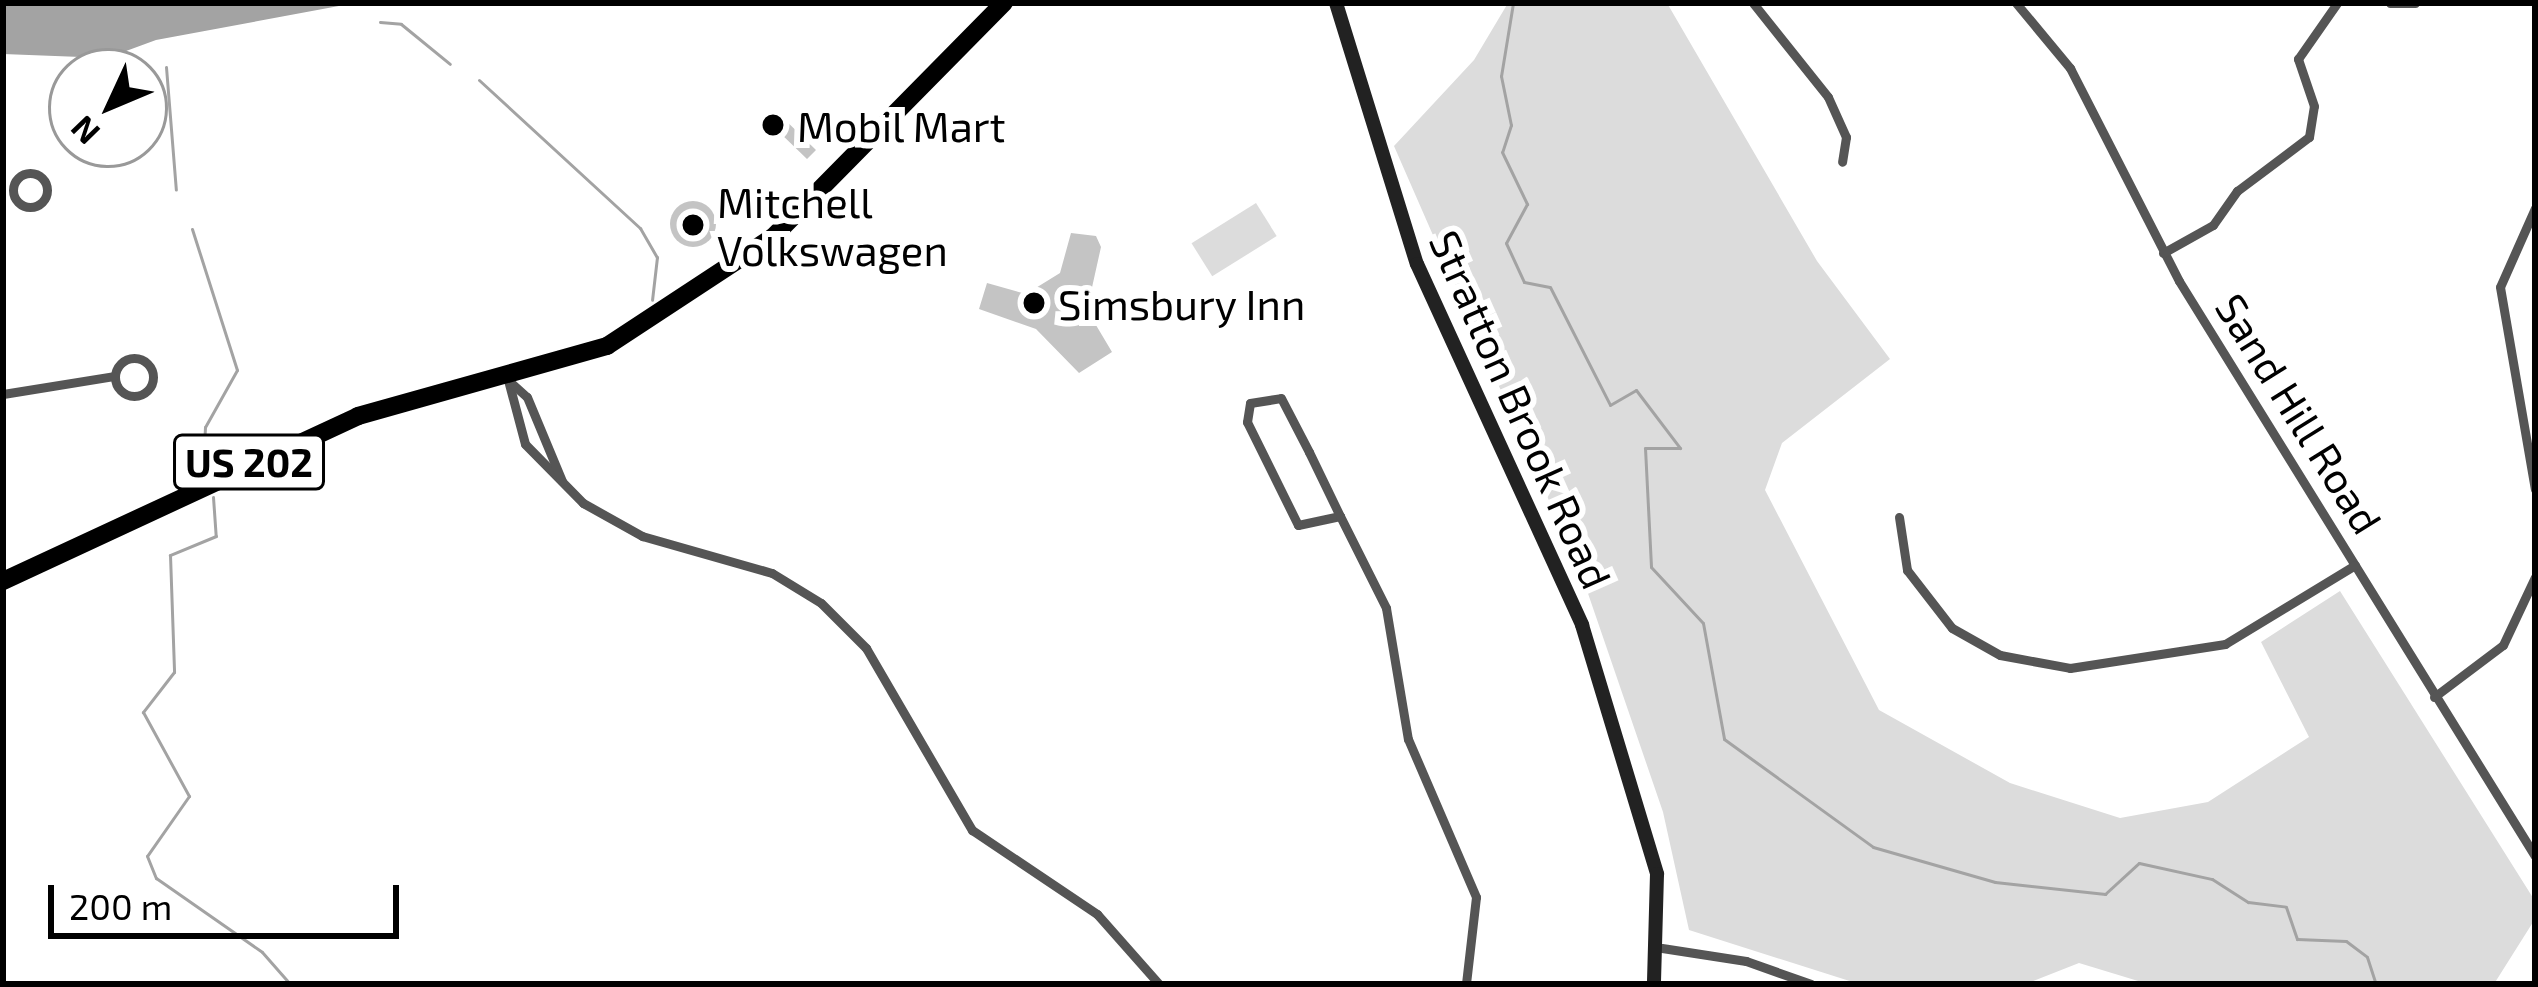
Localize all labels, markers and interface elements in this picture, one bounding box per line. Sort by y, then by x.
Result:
north arrow [48,48,168,168]
place label: Mobil Mart [797,100,1007,150]
text: N [62,108,107,153]
marker: Mobil Mart [760,112,786,138]
place label: Mitchell Volkswagen [717,176,948,274]
marker: Mitchell Volkswagen [680,212,706,238]
street label: Stratton Brook Road [1420,222,1624,596]
place label: Simsbury Inn [1058,278,1306,328]
street label: Sand Hill Road [2206,283,2394,543]
marker: Simsbury Inn [1021,290,1047,316]
road number: US 202 [171,429,327,495]
scale bar [54,861,405,935]
text: 200 m [69,884,172,927]

